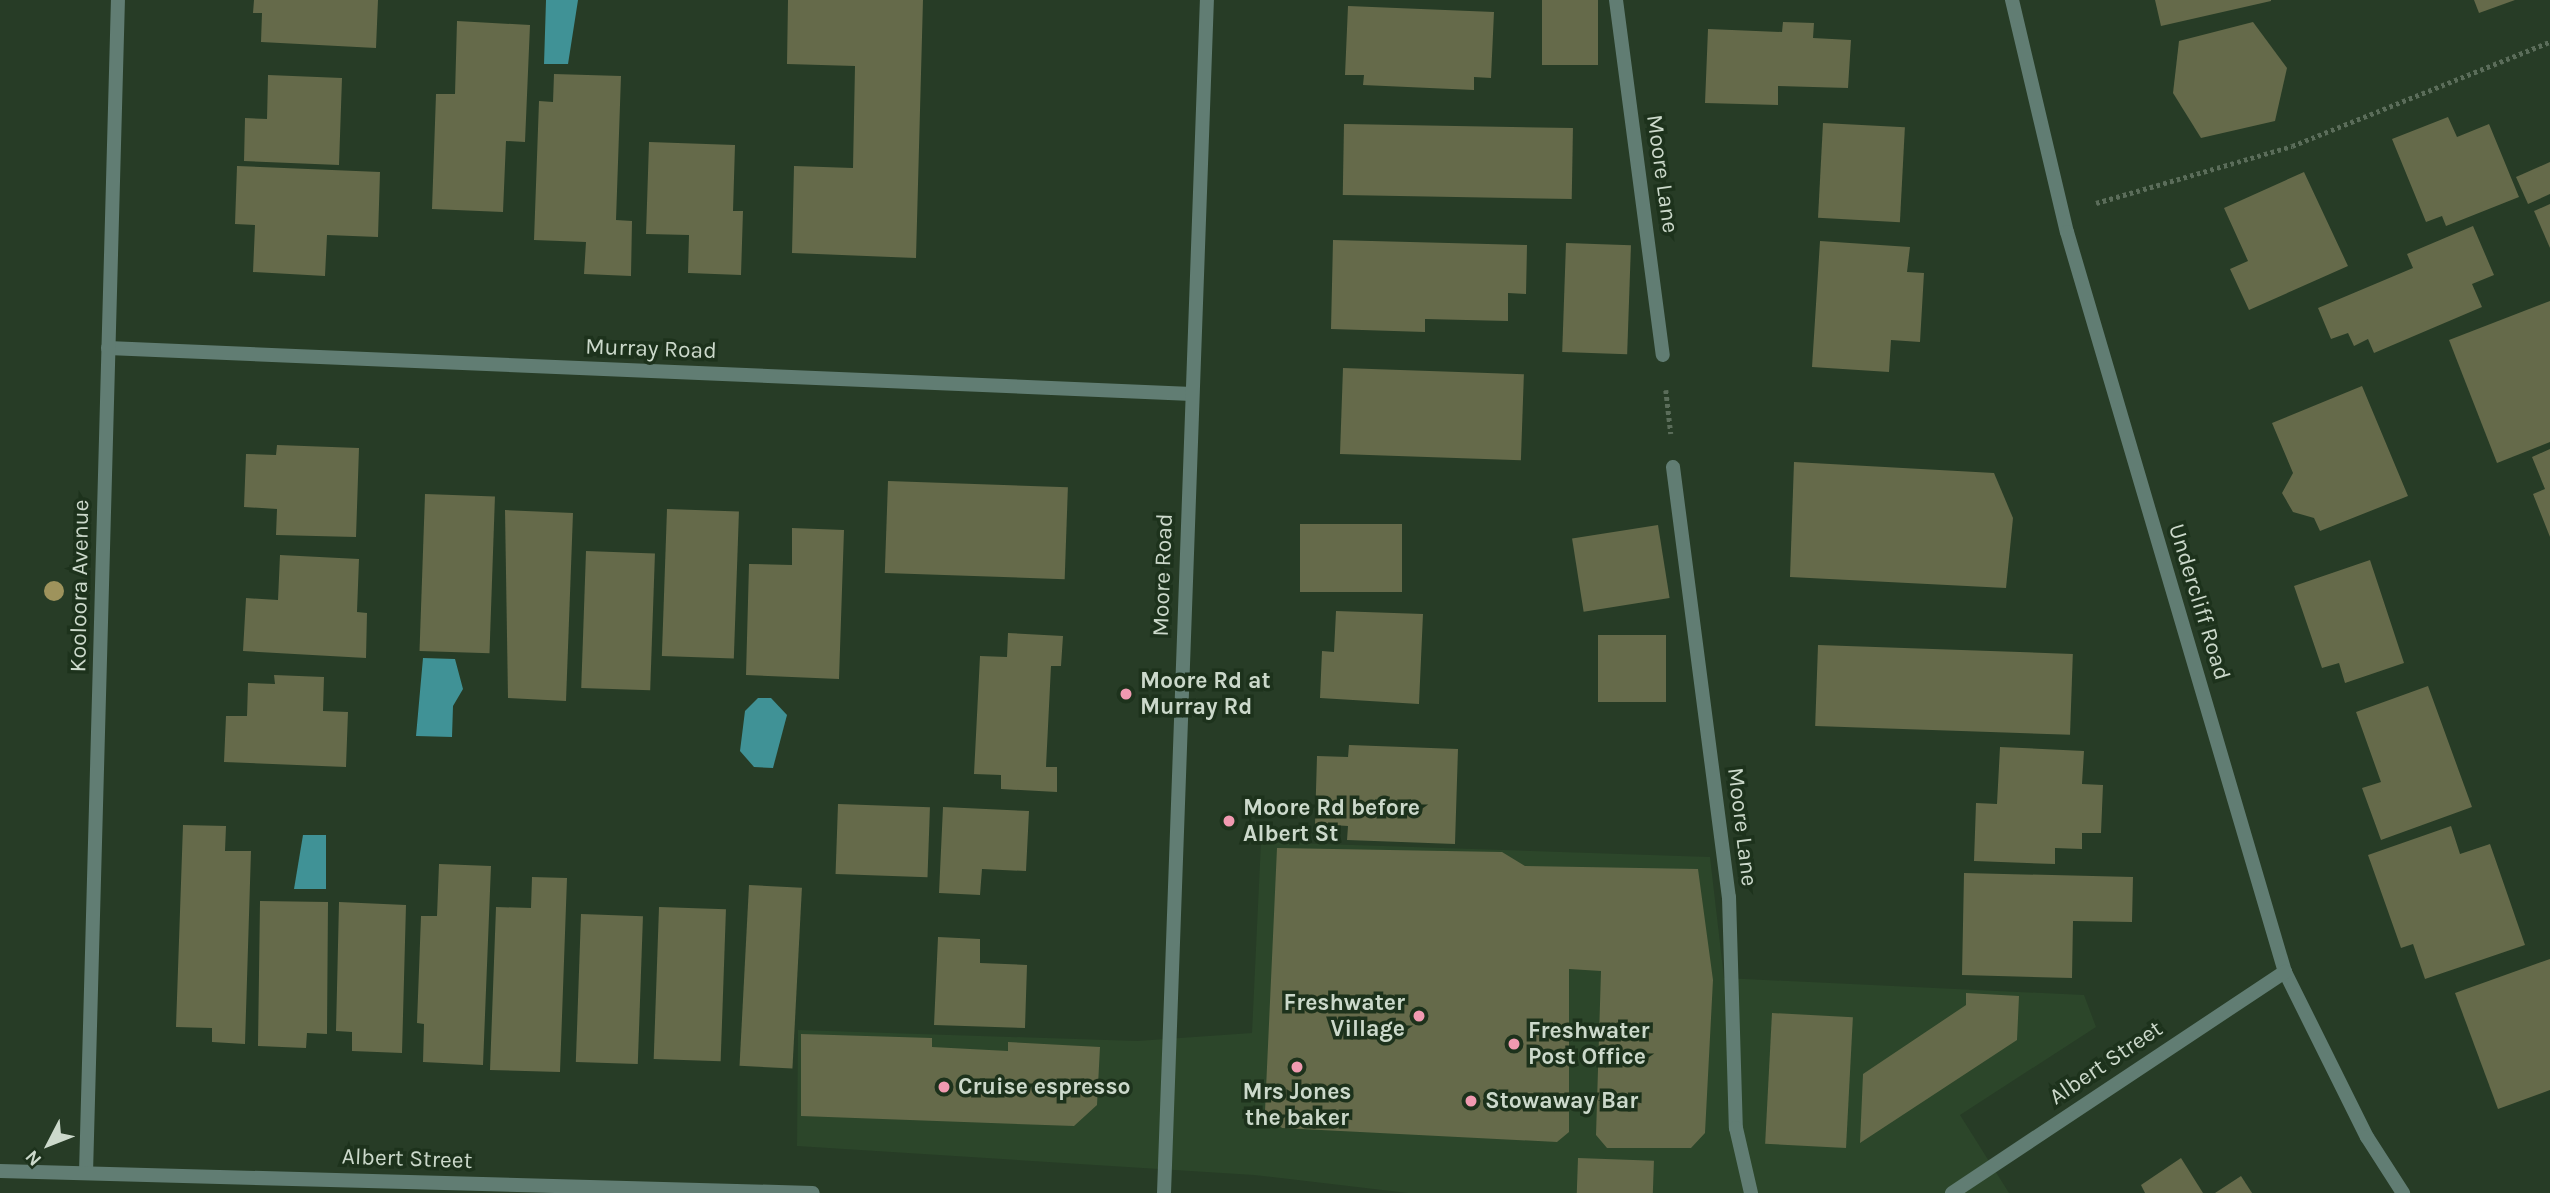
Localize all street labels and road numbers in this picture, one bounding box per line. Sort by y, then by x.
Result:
street label: Moore Lane [1640,113,1684,235]
street label: Murray Road [585,333,717,365]
street label: Kooloora Avenue [65,499,95,673]
street label: Moore Road [1147,513,1179,637]
street label: Undercliff Road [2162,521,2236,683]
street label: Moore Lane [1721,766,1763,888]
street label: Albert Street [2044,1015,2168,1111]
street label: Albert Street [341,1143,473,1175]

